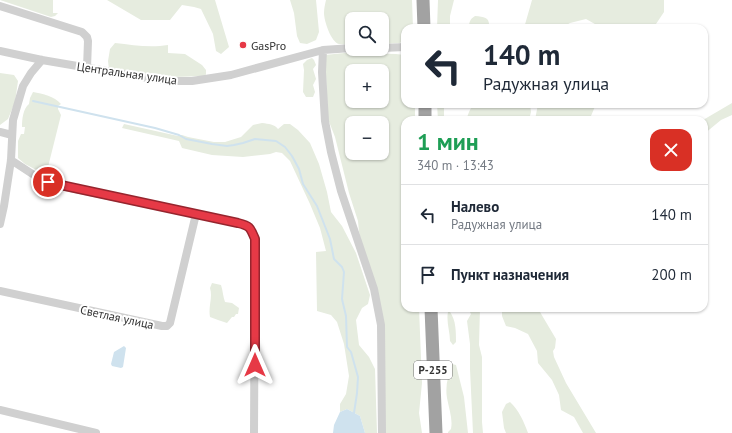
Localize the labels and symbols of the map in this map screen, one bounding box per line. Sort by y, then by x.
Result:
place label: GasPro [251,38,286,53]
marker: GasPro [238,40,248,50]
street label: Центральная улица [76,59,178,87]
pin [31,165,65,199]
street label: Светлая улица [79,302,155,332]
position arrow [234,344,276,386]
road number: Р-255 [414,361,452,379]

